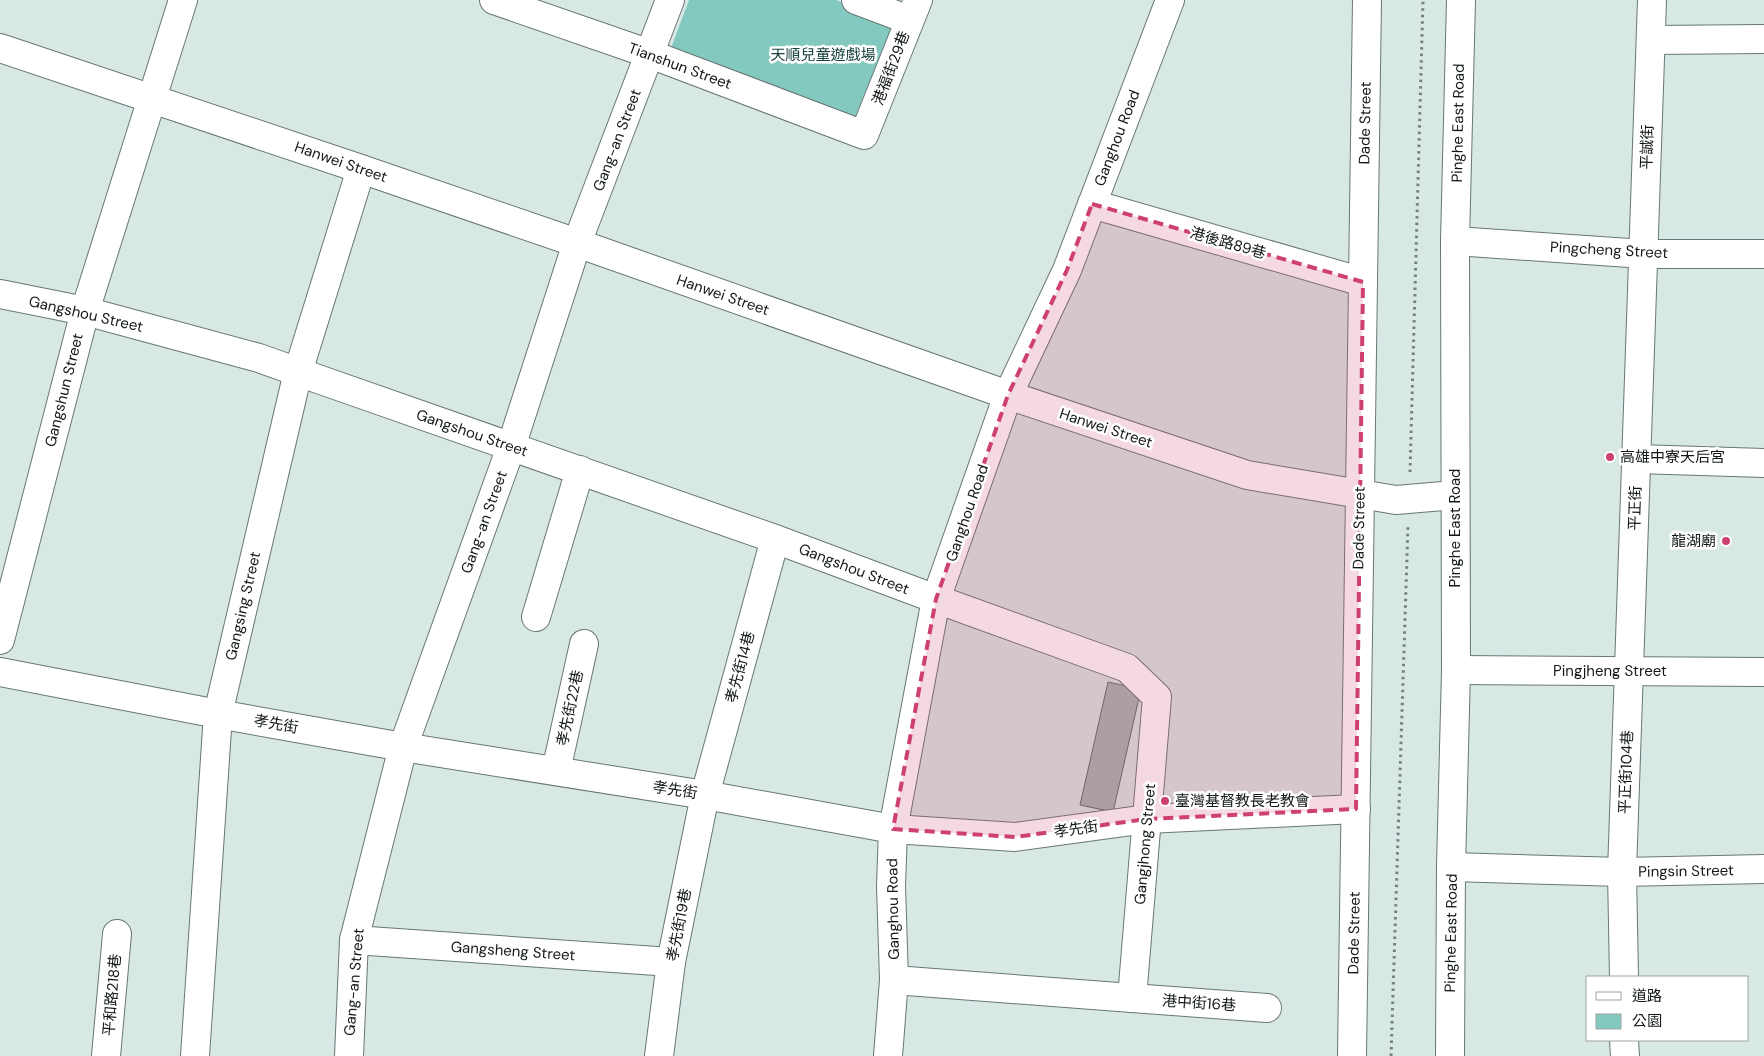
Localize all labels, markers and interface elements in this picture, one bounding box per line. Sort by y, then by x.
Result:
street label: 港福街29巷 [868,28,914,108]
street label: Tianshun Street [626,38,735,94]
park label: 天順兒童遊戲場 [770,45,876,65]
street label: Pinghe East Road [1447,63,1469,183]
street label: Dade Street [1354,81,1376,165]
street label: Gang-an Street [588,86,646,194]
street label: Ganghou Road [1089,87,1145,189]
street label: 平誠街 [1636,124,1658,170]
street label: Hanwei Street [292,137,390,187]
street label: 港後路89巷 [1188,223,1268,263]
street label: Pingcheng Street [1549,237,1669,263]
street label: Hanwei Street [674,270,772,320]
street label: Gangshou Street [27,291,145,337]
street label: Gangshun Street [40,331,88,449]
street label: Hanwei Street [1057,404,1155,452]
street label: Gangshou Street [414,405,531,461]
place label: 高雄中寮天后宮 [1620,447,1725,467]
marker: 高雄中寮天后宮 [1604,451,1616,463]
street label: Ganghou Road [941,462,993,564]
street label: Gang-an Street [456,468,512,576]
street label: Pinghe East Road [1445,468,1465,588]
street label: 平正街 [1624,485,1646,531]
street label: Dade Street [1348,486,1370,570]
place label: 龍湖廟 [1671,531,1716,551]
marker: 龍湖廟 [1720,535,1732,547]
street label: Gangshou Street [796,539,912,599]
street label: Gangsing Street [221,549,265,662]
street label: 孝先街14巷 [721,629,759,705]
street label: Pingjheng Street [1553,661,1667,681]
street label: 孝先街22巷 [552,668,588,748]
street label: 孝先街 [252,710,300,738]
street label: 平正街104巷 [1615,730,1637,814]
street label: 孝先街 [651,777,699,803]
street label: Gangjhong Street [1130,783,1160,905]
place label: 臺灣基督教長老教會 [1175,791,1310,811]
marker: 臺灣基督教長老教會 [1159,795,1171,807]
street label: 孝先街 [1052,816,1100,842]
street label: Ganghou Road [882,858,904,960]
street label: Pingsin Street [1638,860,1734,882]
street label: Pinghe East Road [1440,873,1462,993]
street label: 孝先街19巷 [662,887,696,963]
street label: Dade Street [1343,891,1365,975]
street label: Gang-an Street [339,927,369,1037]
street label: Gangsheng Street [450,937,576,965]
street label: 平和路218巷 [98,953,126,1037]
legend [1586,976,1749,1041]
text: 道路 [1632,986,1662,1006]
street label: 港中街16巷 [1161,990,1237,1016]
text: 公園 [1632,1011,1662,1031]

